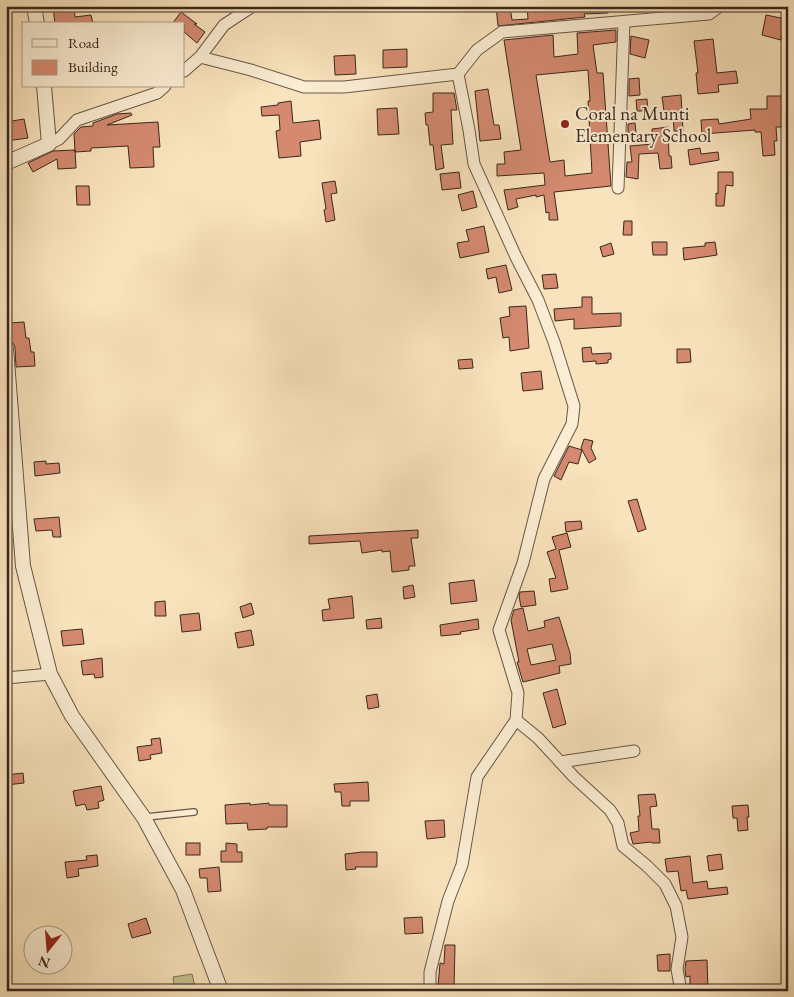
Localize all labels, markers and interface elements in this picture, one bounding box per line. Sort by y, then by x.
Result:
legend [22,22,185,88]
text: Road [68,33,100,52]
text: Building [68,57,118,76]
place label: Coral na Munti Elementary School [575,101,712,148]
marker: Coral na Munti Elementary School [559,118,571,130]
north arrow [22,924,72,974]
text: N [36,952,52,973]

